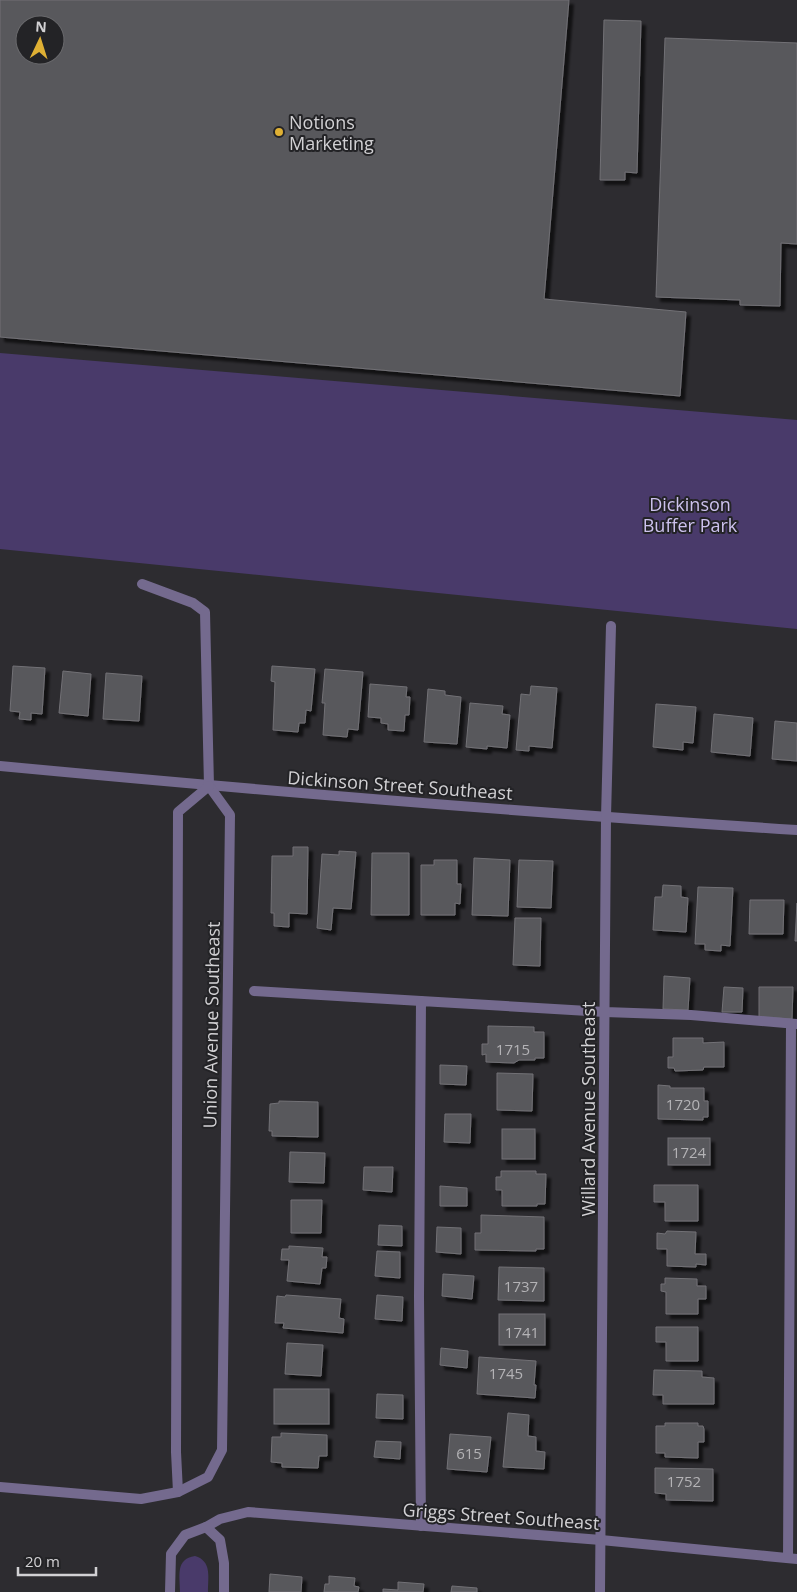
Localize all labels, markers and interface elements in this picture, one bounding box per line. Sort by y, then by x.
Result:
north arrow [15,15,65,65]
text: N [35,17,47,36]
place label: Notions Marketing [289,110,374,155]
marker: Notions Marketing [273,126,285,138]
park label: Dickinson Buffer Park [643,492,738,537]
street label: Dickinson Street Southeast [287,765,513,805]
street label: Union Avenue Southeast [197,921,225,1129]
street label: Willard Avenue Southeast [576,1002,600,1216]
house number: 1715 [496,1039,530,1059]
house number: 1720 [666,1094,700,1114]
house number: 1724 [672,1142,707,1162]
house number: 1737 [504,1276,538,1296]
house number: 1741 [505,1322,539,1342]
house number: 1745 [489,1363,523,1383]
house number: 615 [456,1443,482,1463]
house number: 1752 [667,1471,701,1491]
street label: Griggs Street Southeast [402,1497,600,1535]
scale bar [18,1544,95,1576]
text: 20 m [25,1551,60,1571]

